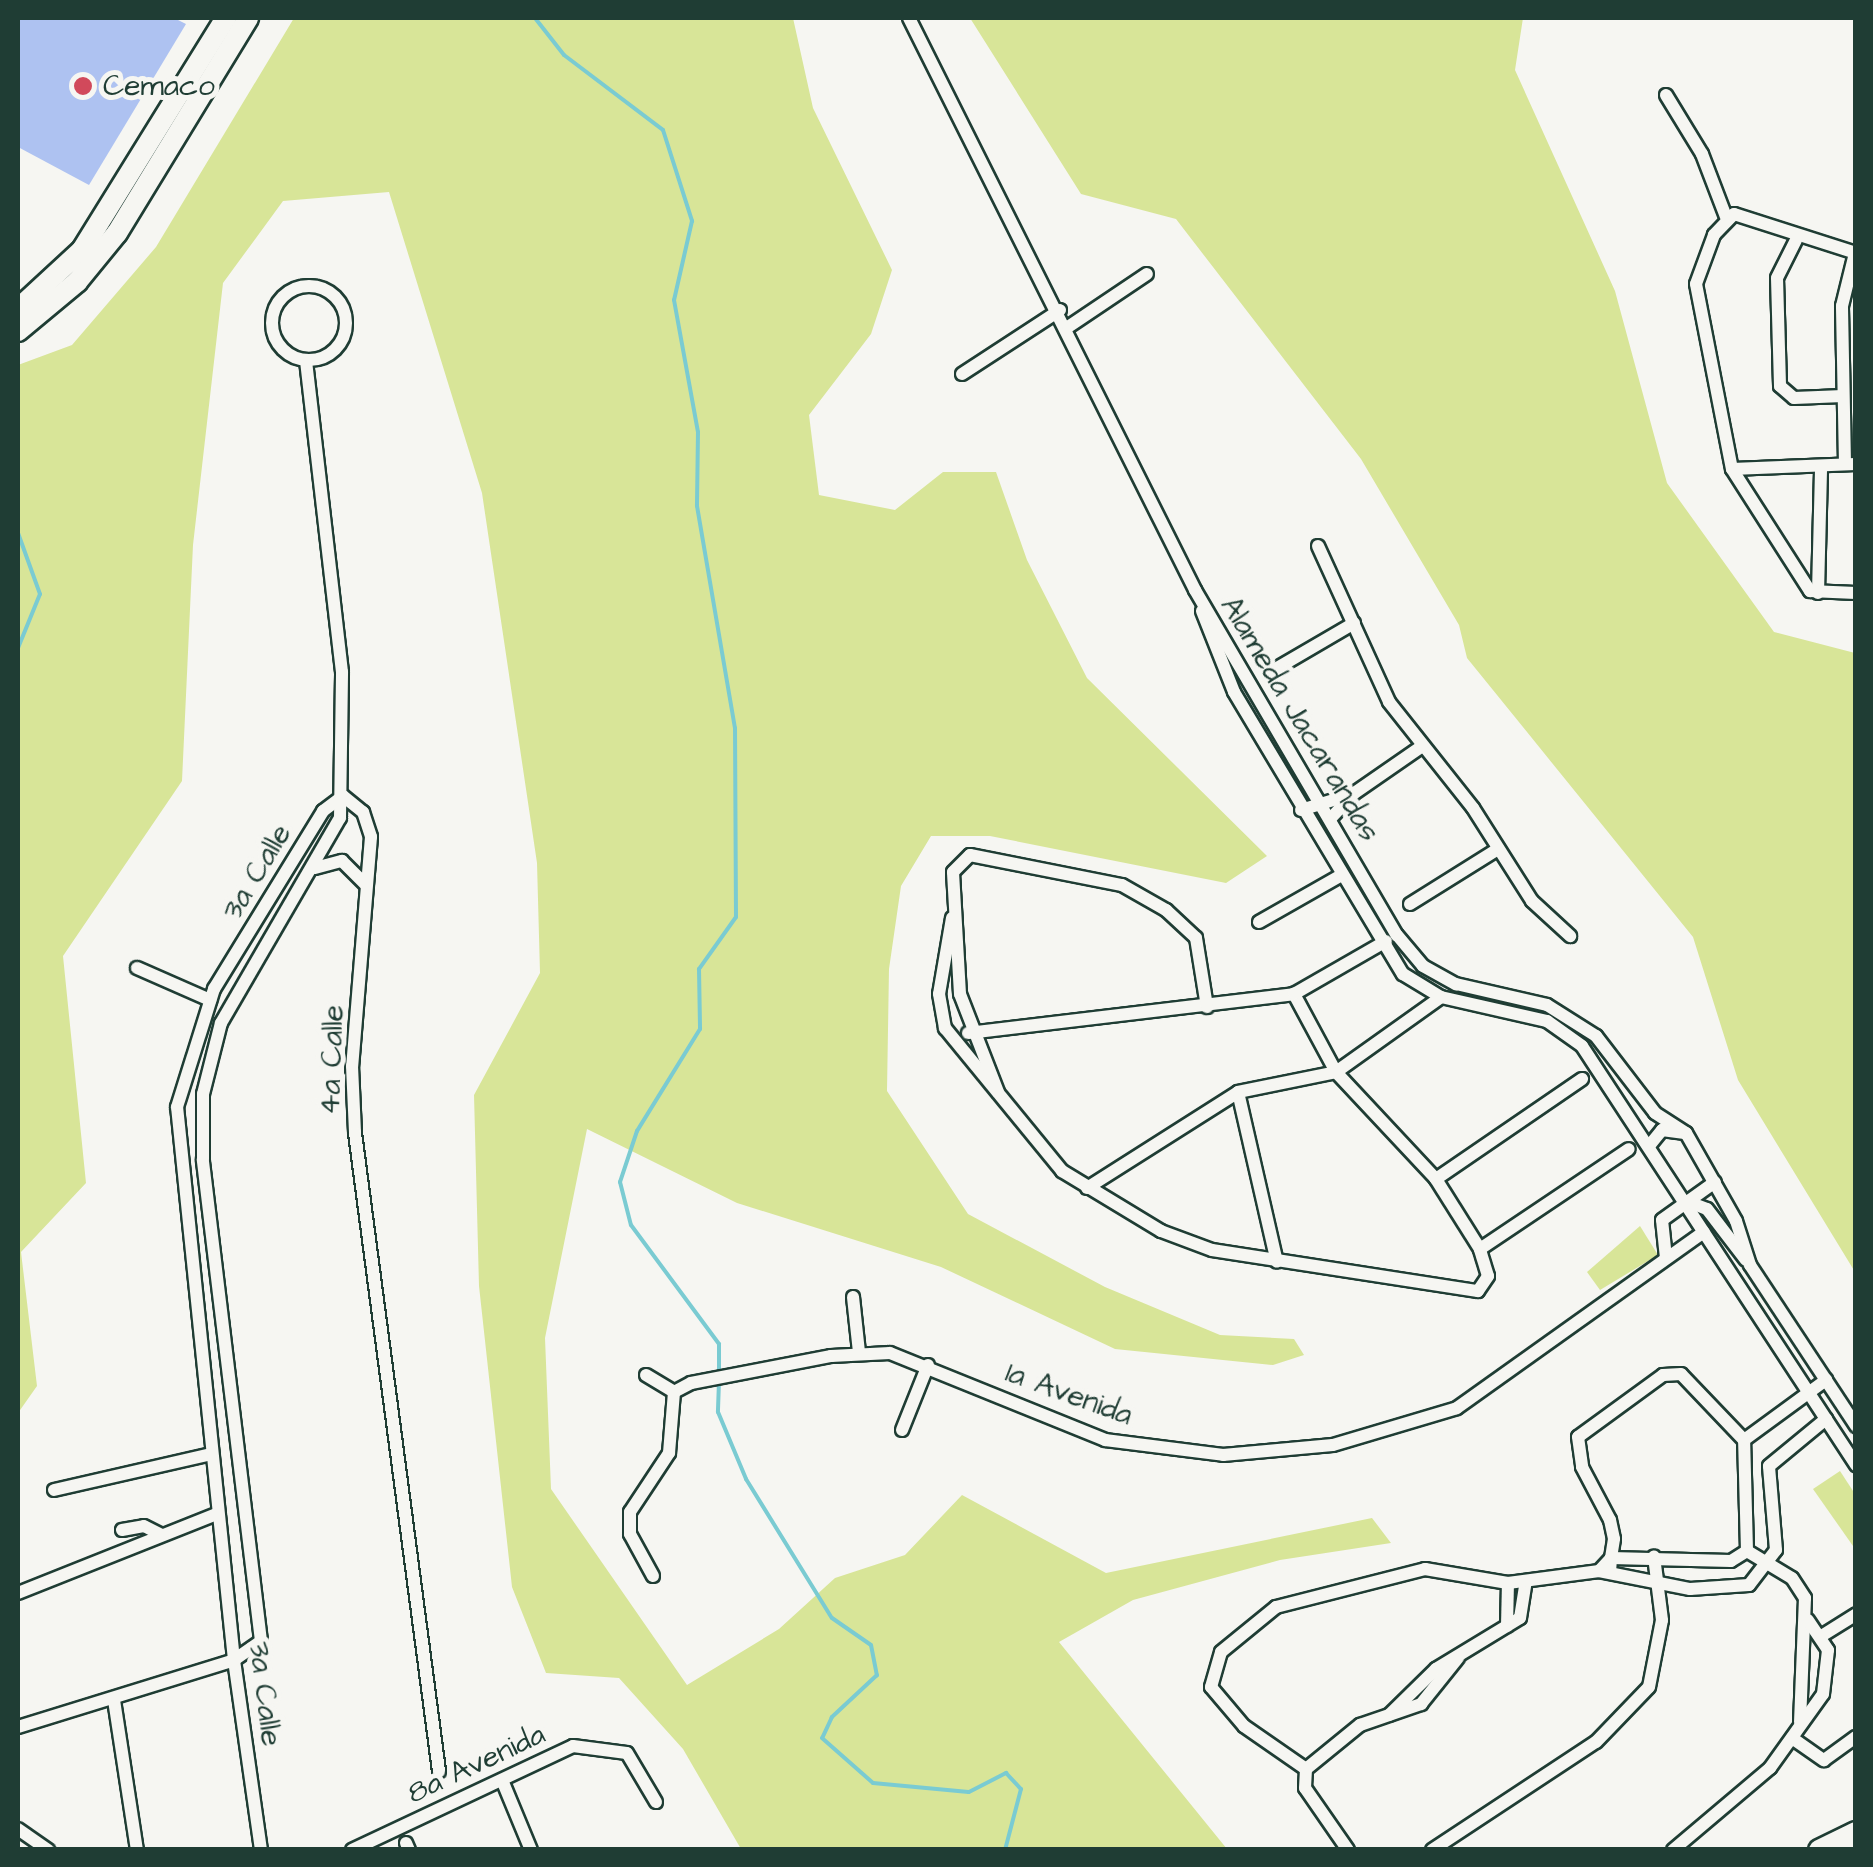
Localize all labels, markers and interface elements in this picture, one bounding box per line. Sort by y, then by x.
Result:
place label: Cemaco [103,68,215,104]
marker: Cemaco [72,75,94,97]
street label: Alameda Jacarandas [1213,590,1387,848]
street label: 3a Calle [215,818,299,926]
street label: 4a Calle [312,1004,352,1116]
street label: 1a Avenida [1001,1354,1137,1434]
street label: 3a Calle [241,1640,289,1748]
street label: 8a Avenida [401,1716,551,1812]

